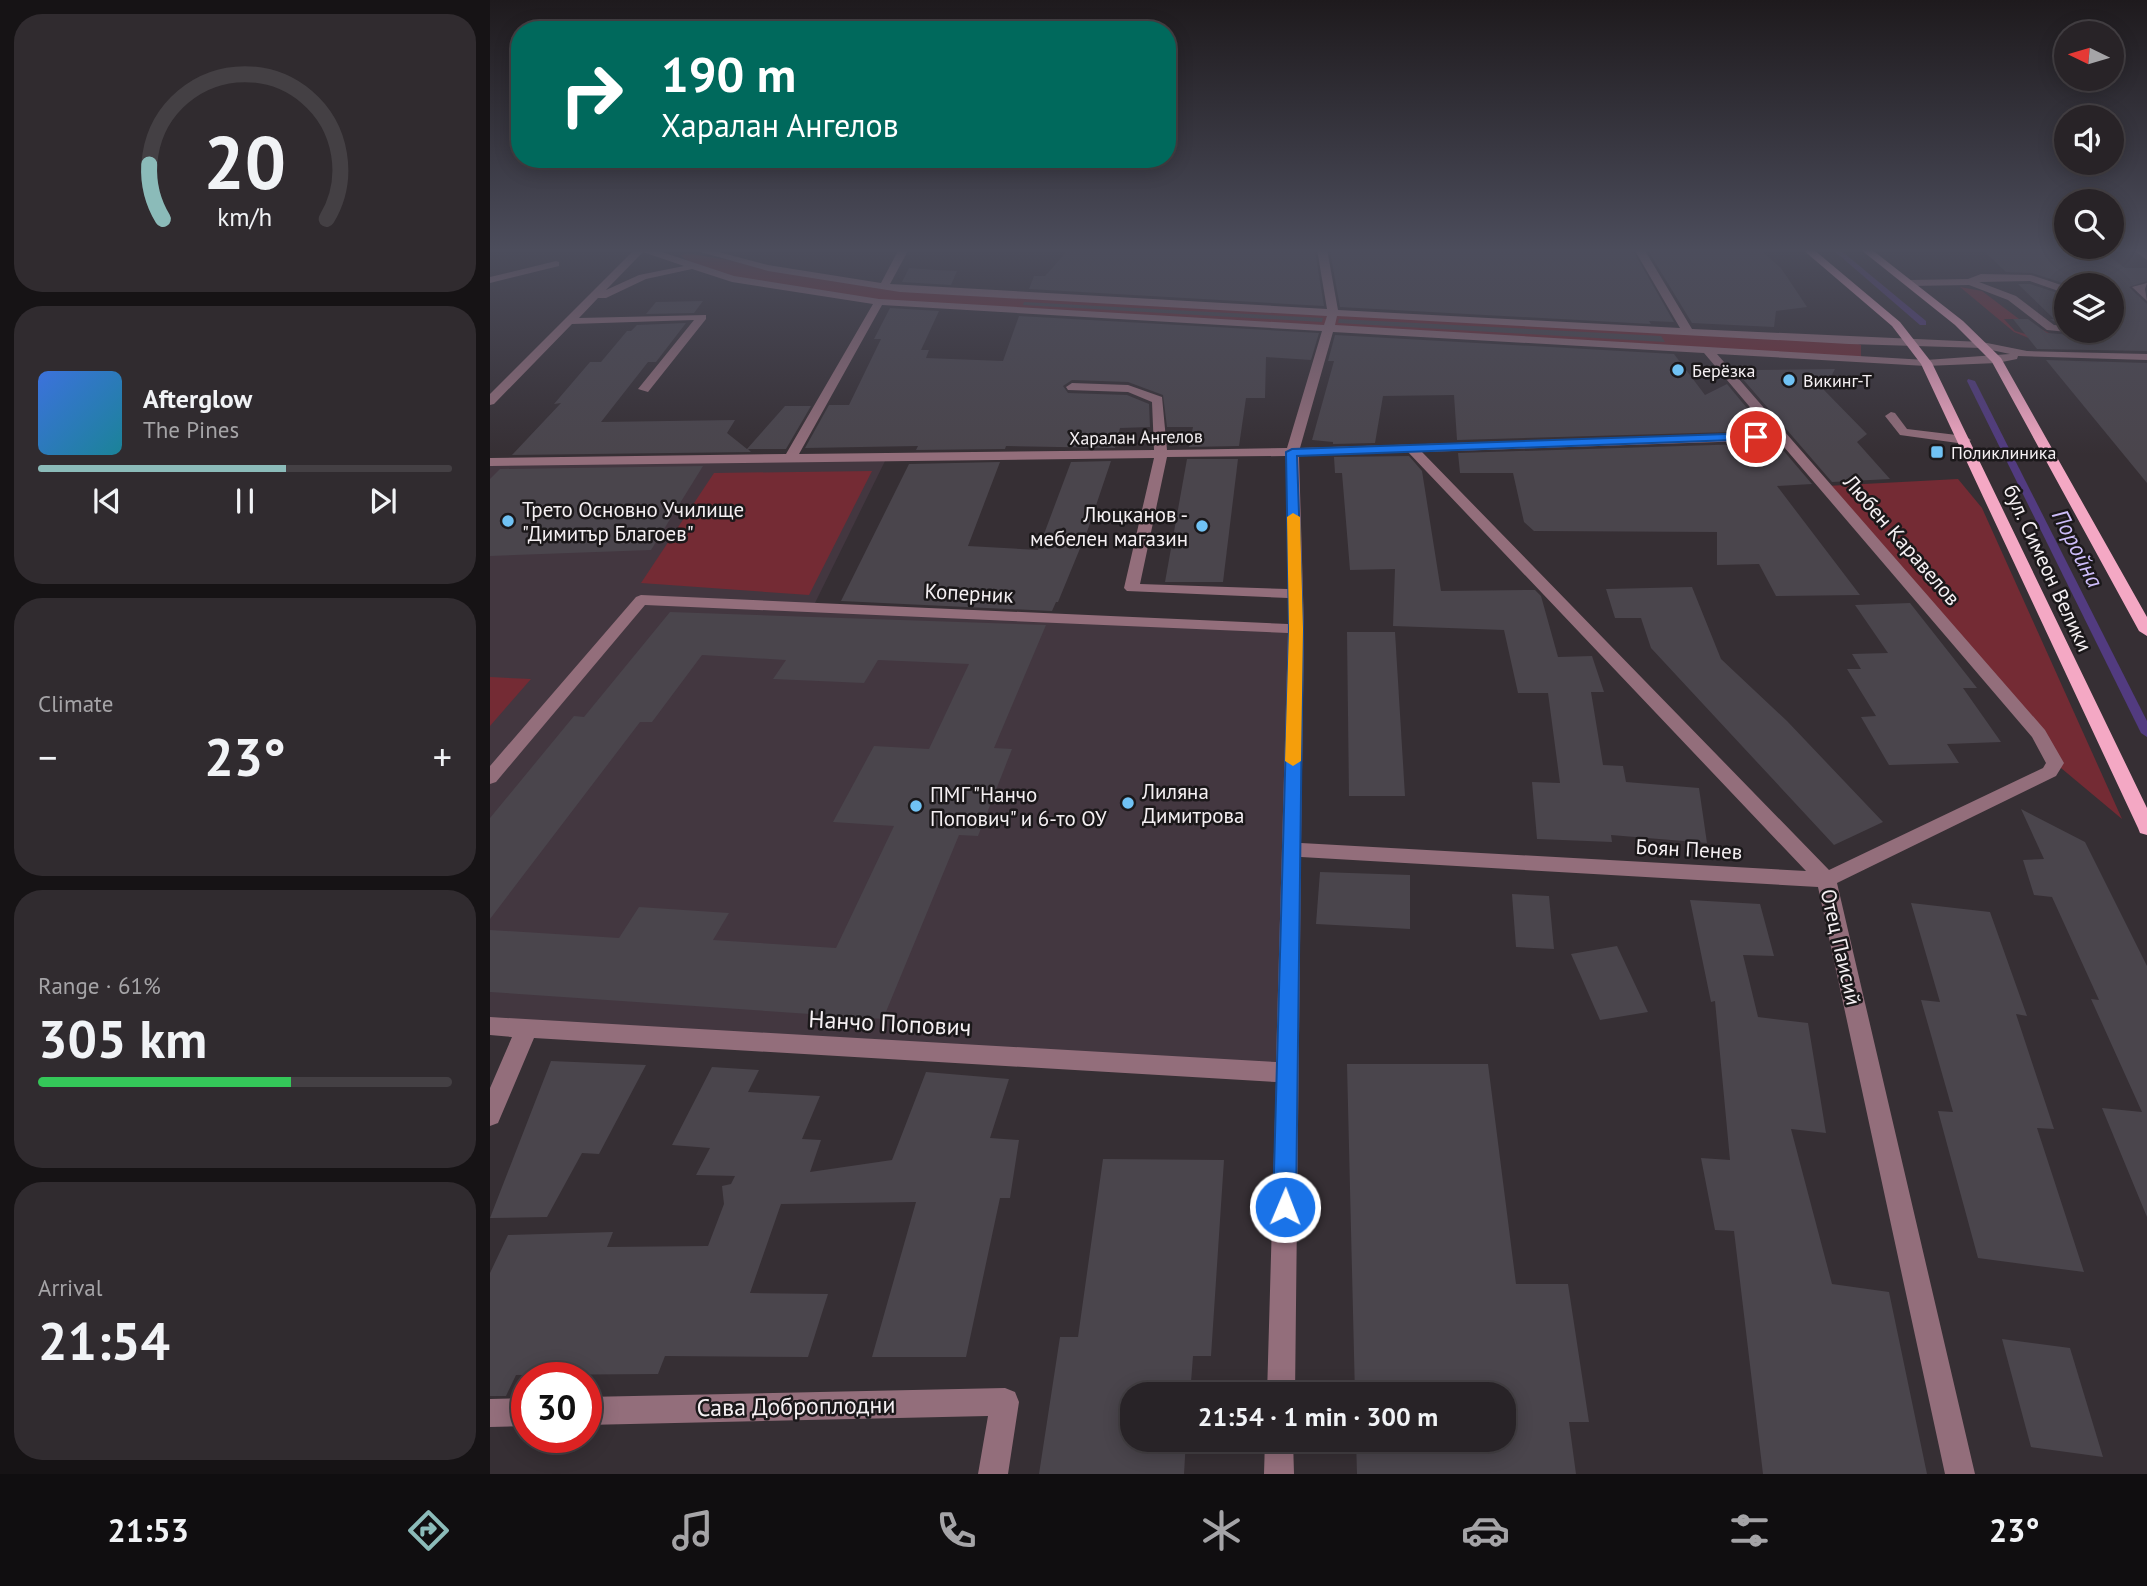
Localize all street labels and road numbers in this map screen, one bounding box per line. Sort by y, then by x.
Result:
street label: Харалан Ангелов [1069,424,1203,450]
street label: Любен Каравелов [1837,468,1966,611]
street label: бул. Симеон Велики [1997,480,2099,656]
street label: Коперник [924,577,1014,609]
street label: Боян Пенев [1635,833,1743,865]
street label: Отец Паисий [1815,886,1867,1008]
street label: Нанчо Попович [808,1003,972,1043]
street label: Сава Доброплодни [696,1389,896,1423]

